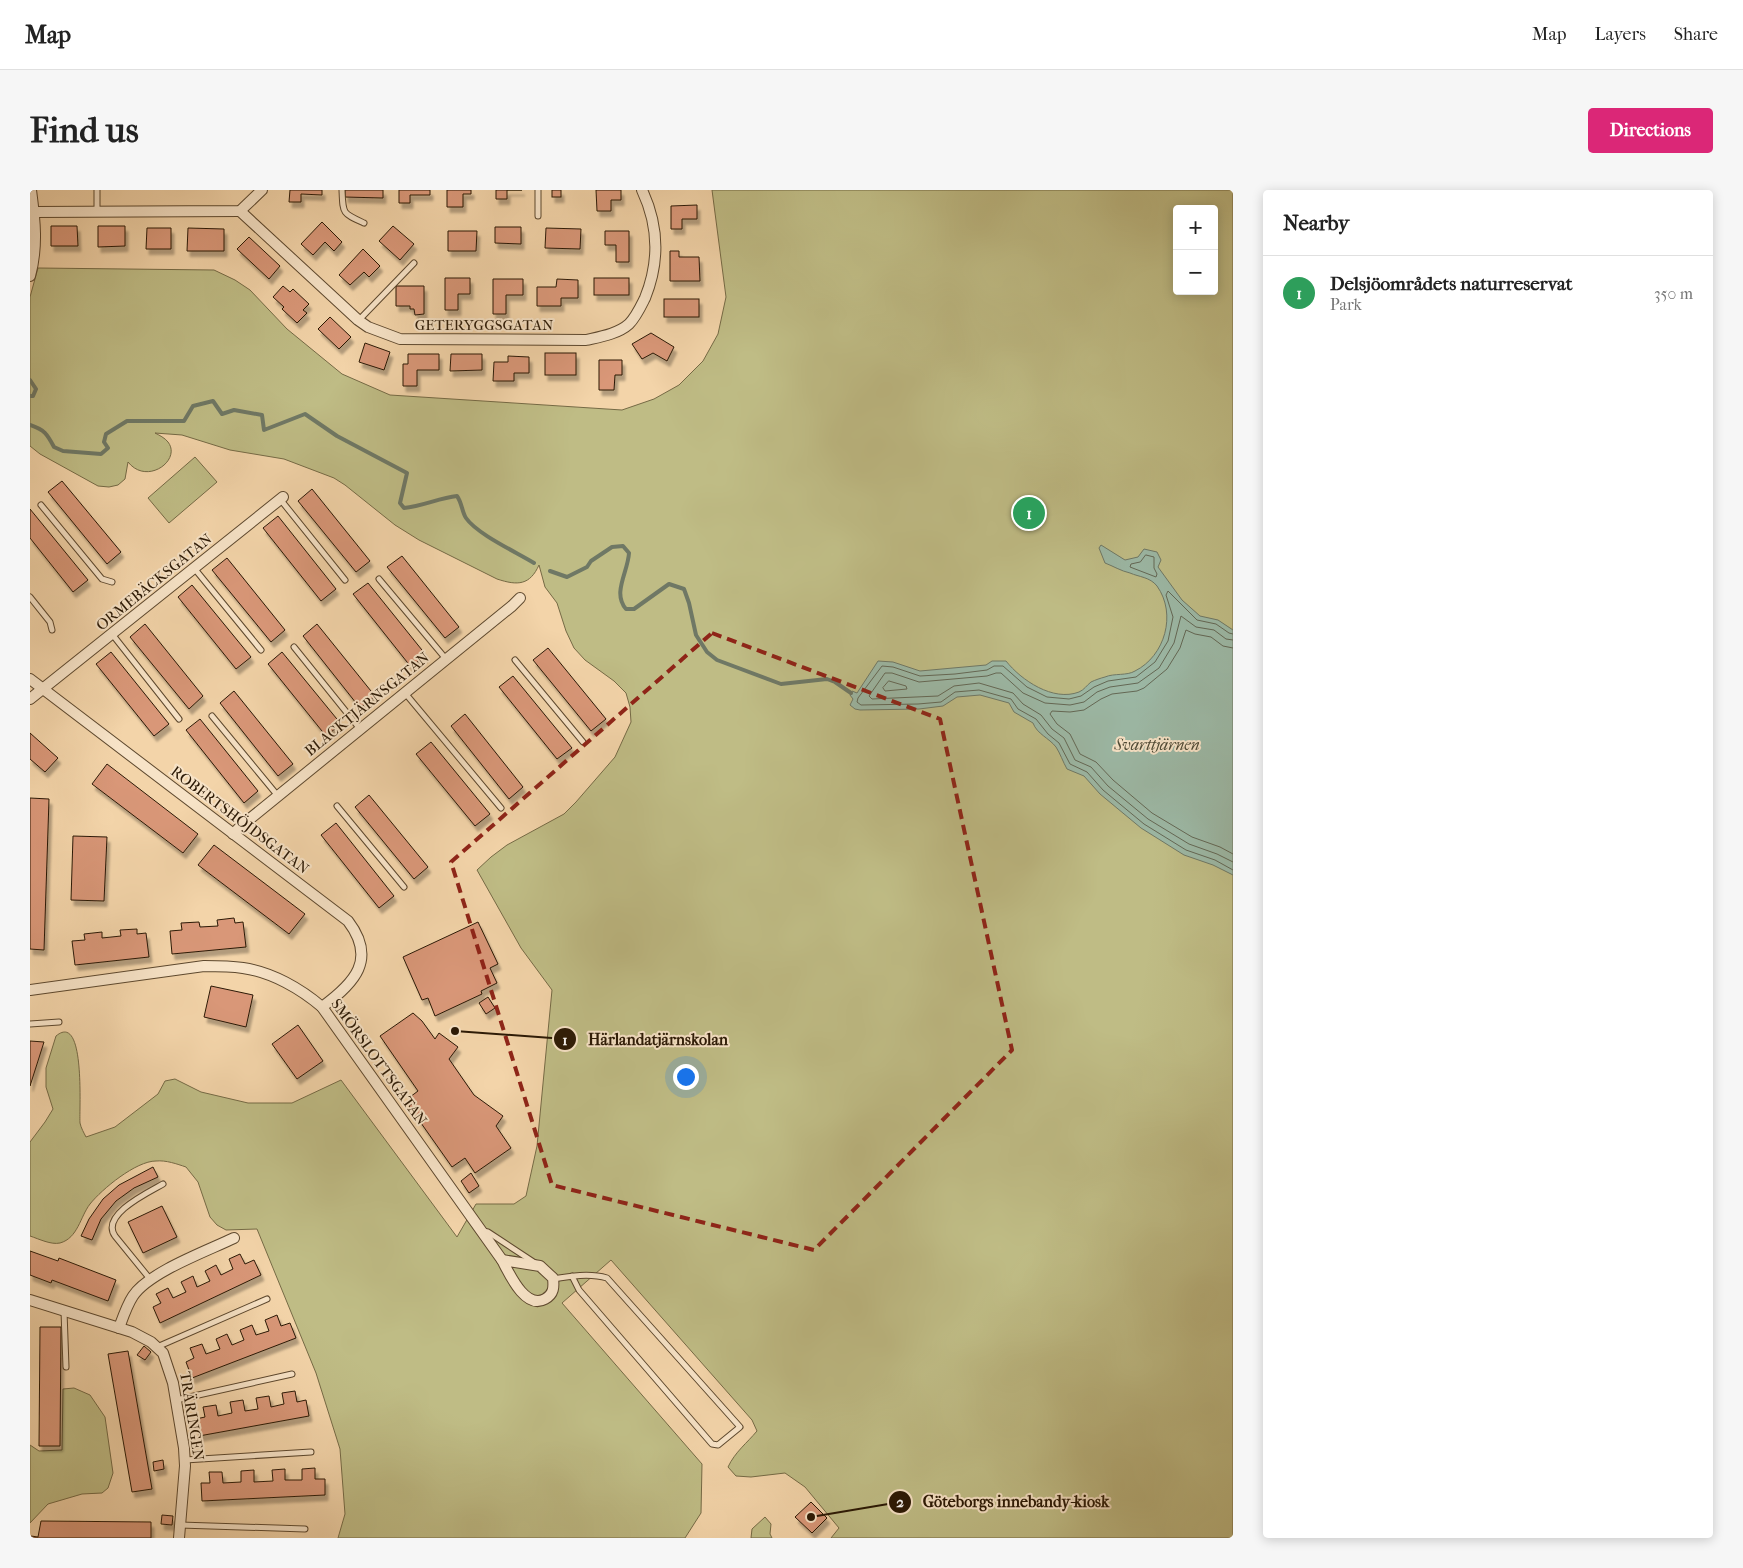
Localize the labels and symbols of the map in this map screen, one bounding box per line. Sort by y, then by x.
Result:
street label: GETERYGGSGATAN [415,316,554,334]
pin: 1 [1013,494,1045,532]
street label: ORMEBÄCKSGATAN [92,529,216,634]
street label: BLACKTJÄRNSGATAN [301,648,433,760]
water label: Svarttjärnen [1113,735,1200,754]
street label: ROBERTSHÖJDSGATAN [167,762,313,878]
street label: SMÖRSLOTTSGATAN [327,995,431,1129]
callout: Härlandatjärnskolan [553,1024,738,1055]
text: Härlandatjärnskolan [588,1030,729,1049]
text: 1 [562,1031,568,1049]
your location [673,1064,699,1090]
street label: TRÄRINGEN [176,1370,208,1462]
callout: Göteborgs innebandy-kiosk [887,1486,1119,1517]
text: Göteborgs innebandy-kiosk [923,1492,1110,1512]
text: 2 [896,1493,904,1511]

